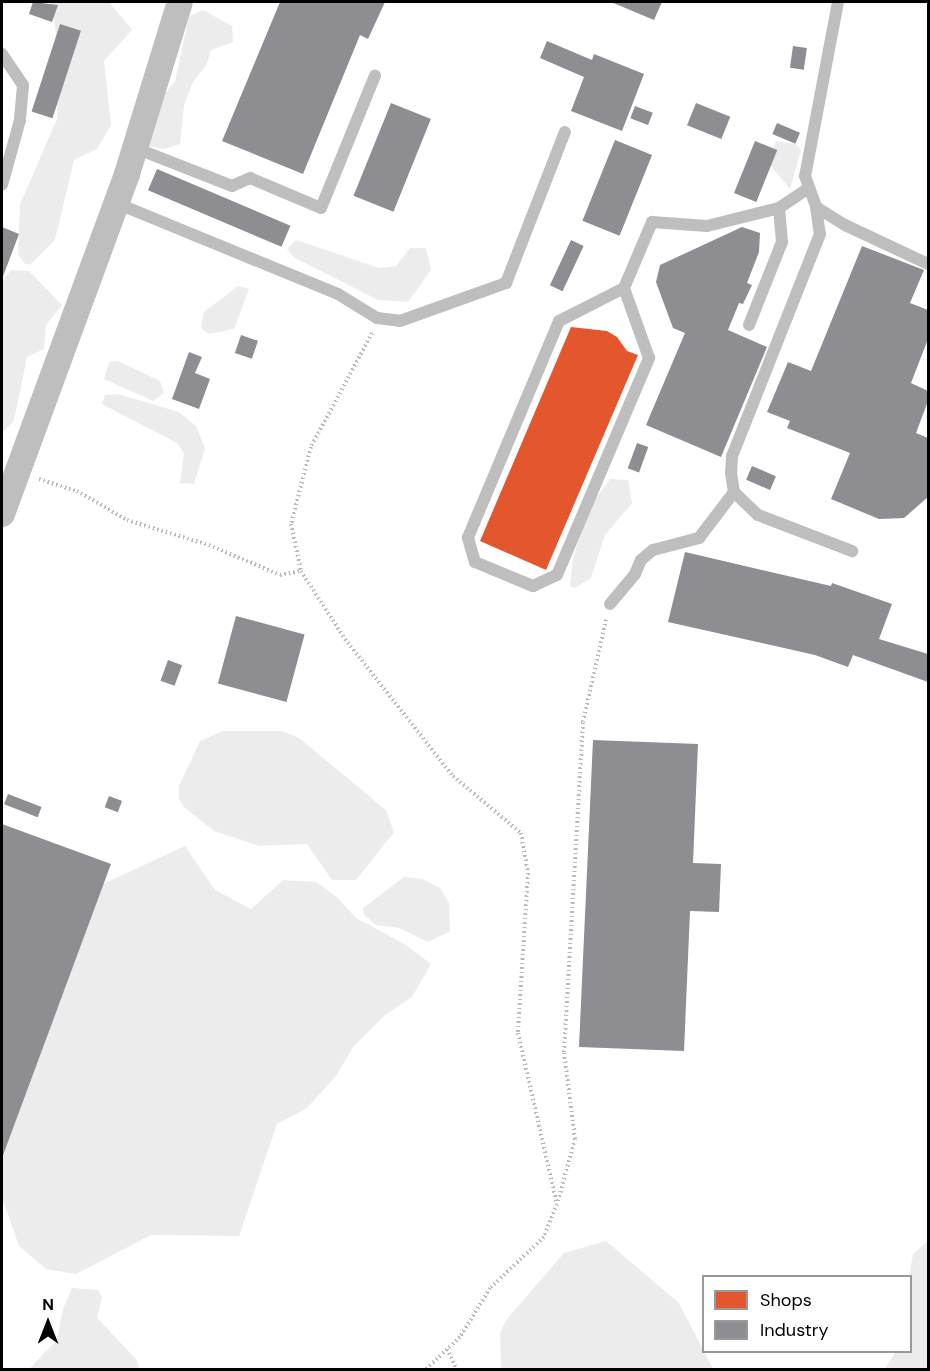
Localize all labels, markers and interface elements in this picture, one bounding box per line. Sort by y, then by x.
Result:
legend [702,1275,912,1353]
text: Shops [760,1288,812,1312]
north arrow [18,1293,78,1353]
text: N [42,1294,54,1315]
text: Industry [760,1318,829,1342]

